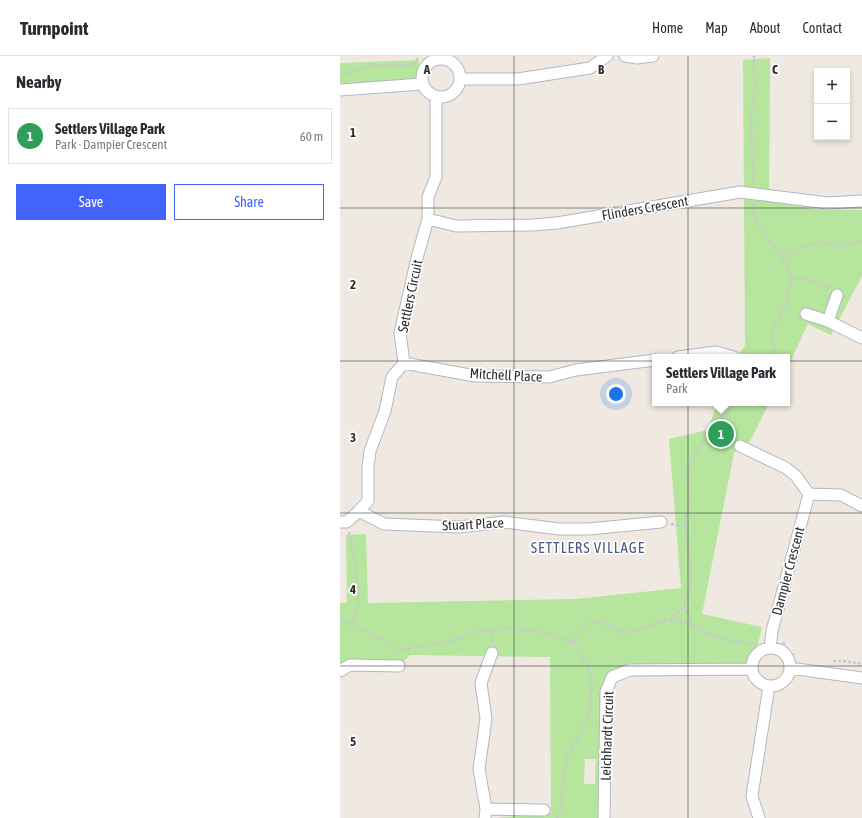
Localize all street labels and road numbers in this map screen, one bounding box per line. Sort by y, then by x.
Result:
street label: Flinders Crescent [601,193,689,223]
street label: Settlers Circuit [394,258,426,334]
street label: Mitchell Place [469,365,543,385]
street label: Stuart Place [442,514,504,534]
street label: Dampier Crescent [769,525,807,617]
street label: Leichhardt Circuit [597,691,617,781]

